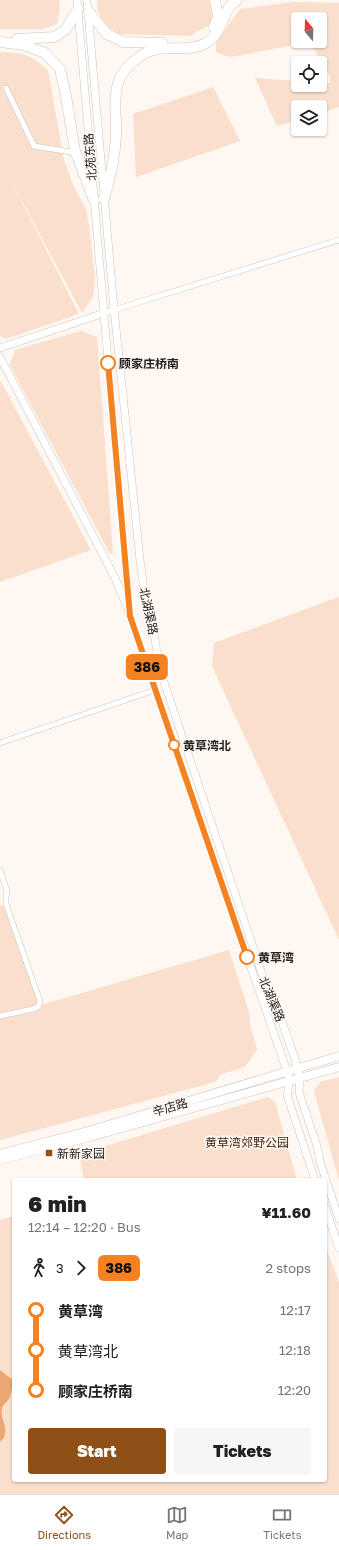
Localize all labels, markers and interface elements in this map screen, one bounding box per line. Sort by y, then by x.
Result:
north arrow [291,12,327,48]
map controls [291,12,327,136]
button: locate [291,56,327,92]
button: layers [291,100,327,136]
street label: 北苑东路 [80,132,100,182]
marker: 顾家庄桥南 [100,355,116,371]
place label: 顾家庄桥南 [119,356,179,371]
street label: 北湖渠路 [137,586,161,636]
line badge: 386 [124,654,170,680]
text: 386 [134,658,160,675]
place label: 黄草湾北 [183,738,231,753]
marker: 黄草湾北 [168,739,180,751]
marker: 黄草湾 [239,949,255,965]
place label: 黄草湾 [258,950,294,965]
street label: 北湖渠路 [256,974,288,1024]
street label: 辛店路 [151,1095,189,1119]
park label: 黄草湾郊野公园 [205,1135,289,1150]
place label: 新新家园 [57,1146,105,1161]
marker: 新新家园 [44,1148,54,1158]
text: 6 min [28,1190,87,1217]
text: ¥11.60 [262,1203,311,1221]
text: 12:14 – 12:20 · Bus [28,1219,141,1235]
icon: walk [28,1257,50,1279]
icon: forward [70,1257,92,1279]
text: 386 [106,1259,132,1276]
text: 3 [56,1260,64,1276]
text: 2 stops [265,1260,311,1276]
text: 黄草湾 [58,1302,103,1320]
text: 12:17 [280,1302,311,1318]
text: 黄草湾北 [58,1342,118,1360]
text: 12:18 [279,1342,311,1358]
text: 顾家庄桥南 [58,1382,133,1400]
text: 12:20 [278,1382,311,1398]
button: Start [28,1428,166,1474]
button: Tickets [174,1428,311,1474]
tab: Directions [37,1504,91,1541]
tab: Map [166,1504,188,1541]
tab: Tickets [263,1504,302,1541]

